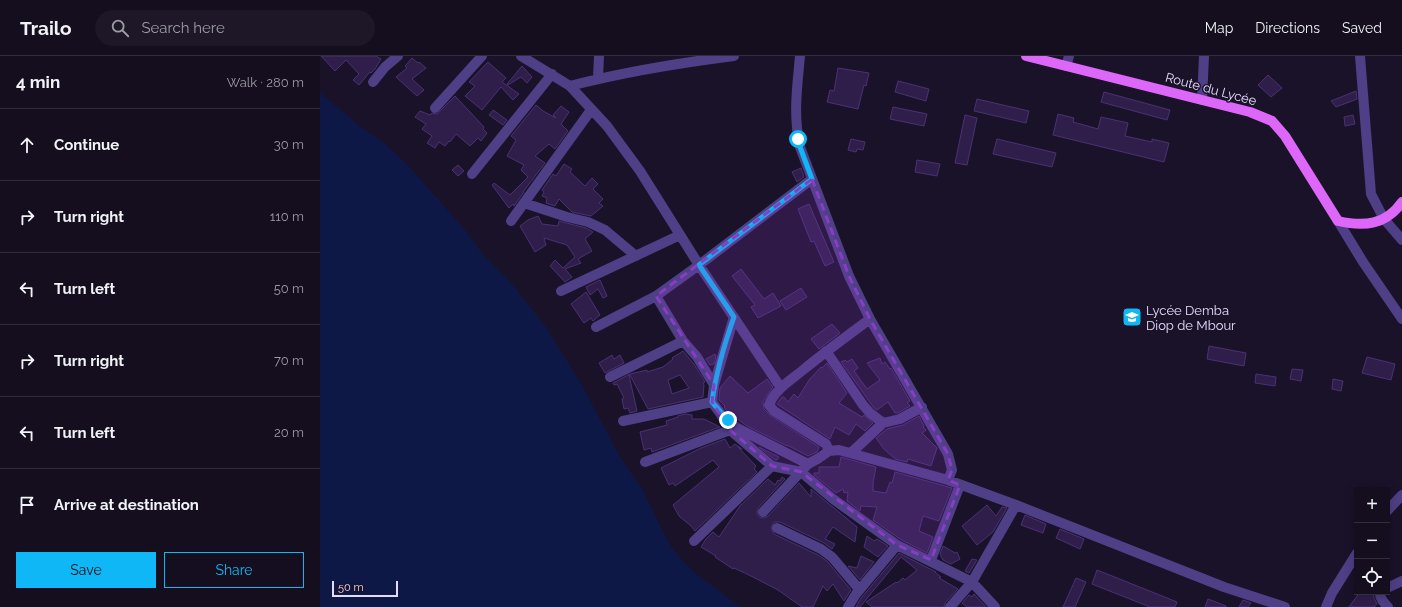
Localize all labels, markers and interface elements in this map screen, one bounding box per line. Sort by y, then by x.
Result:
search box [95,10,375,46]
text: Trailo [20,17,71,39]
icon: search [109,17,131,39]
text: Search here [141,19,225,37]
text: Map [1205,20,1233,36]
text: Directions [1255,20,1320,36]
text: Saved [1342,20,1382,36]
street label: Route du Lycée [1164,70,1259,108]
text: 4 min [16,72,60,92]
text: Walk · 280 m [227,75,304,90]
route start [789,130,807,148]
icon: ahead [16,134,38,156]
text: Continue [54,136,119,154]
text: 30 m [274,137,304,152]
icon: right [16,206,38,228]
text: Turn right [54,208,124,226]
text: 110 m [270,209,304,224]
icon: left [16,278,38,300]
text: Turn left [54,280,115,298]
text: 50 m [274,281,304,296]
place label: Lycée Demba Diop de Mbour [1146,303,1236,333]
school or university icon: Lycée Demba Diop de Mbour [1121,306,1143,328]
icon: right [16,350,38,372]
text: Turn right [54,352,124,370]
text: 70 m [274,353,304,368]
route end [719,411,737,429]
icon: left [16,422,38,444]
text: Turn left [54,424,115,442]
text: 20 m [274,425,304,440]
map controls [1354,487,1390,595]
button: + [1354,487,1390,523]
icon: arrive [16,494,38,516]
text: Arrive at destination [54,496,199,514]
button: − [1354,523,1390,559]
button: Save [16,552,156,588]
button: Share [164,552,304,588]
button: locate [1354,559,1390,595]
scale bar [332,579,398,598]
text: 50 m [338,581,364,594]

